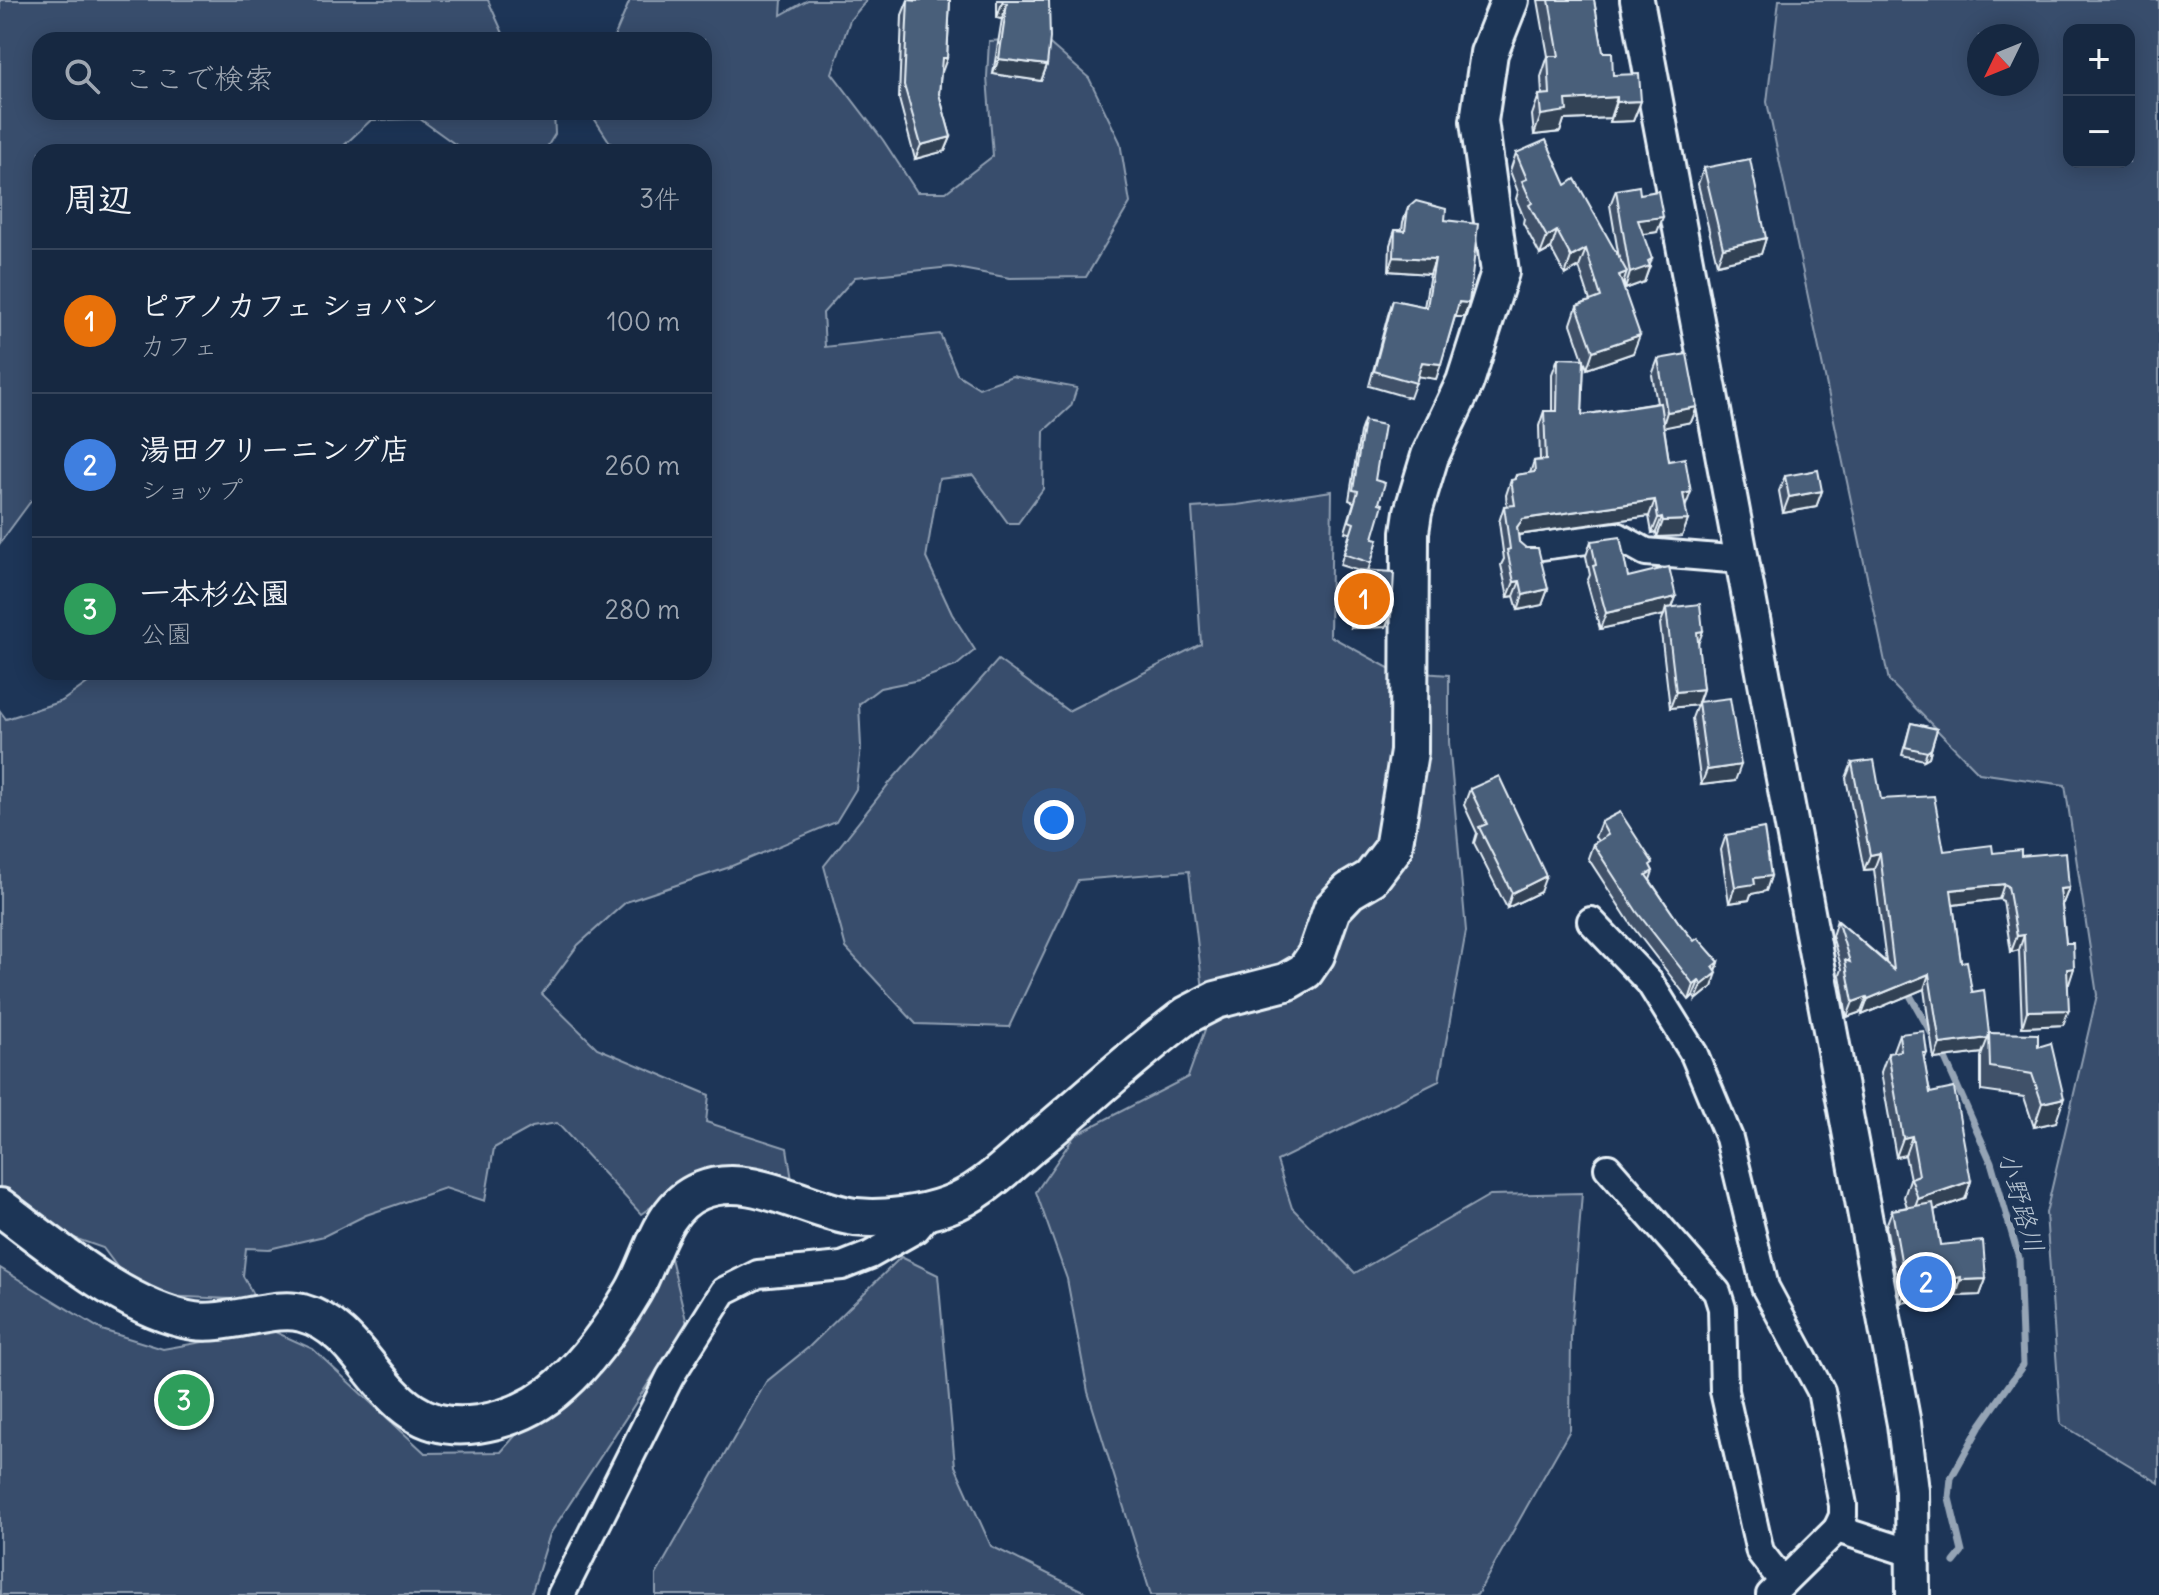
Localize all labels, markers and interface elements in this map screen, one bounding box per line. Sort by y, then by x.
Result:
north arrow [1967,24,2039,96]
map controls [2063,24,2135,168]
button: + [2063,24,2135,96]
search box [32,32,712,120]
icon: search [60,54,104,98]
text: ここで検索 [124,59,274,97]
button: − [2063,96,2135,168]
text: 周辺 [64,177,132,220]
text: 3件 [639,182,680,215]
text: ピアノカフェ ショパン [140,286,439,324]
text: 1 [85,305,95,338]
text: 100 m [606,305,680,338]
text: カフェ [140,329,218,362]
text: 湯田クリーニング店 [140,430,410,468]
text: 2 [83,449,97,482]
text: 260 m [605,449,680,482]
text: ショップ [140,473,243,506]
pin: 1 [1338,569,1390,629]
text: 一本杉公園 [140,574,290,612]
text: 3 [83,593,97,626]
text: 280 m [605,593,680,626]
text: 公園 [140,617,192,650]
your location [1034,800,1074,840]
water label: 小野路川 [1991,1147,2052,1256]
pin: 2 [1900,1252,1952,1312]
pin: 3 [158,1370,210,1430]

